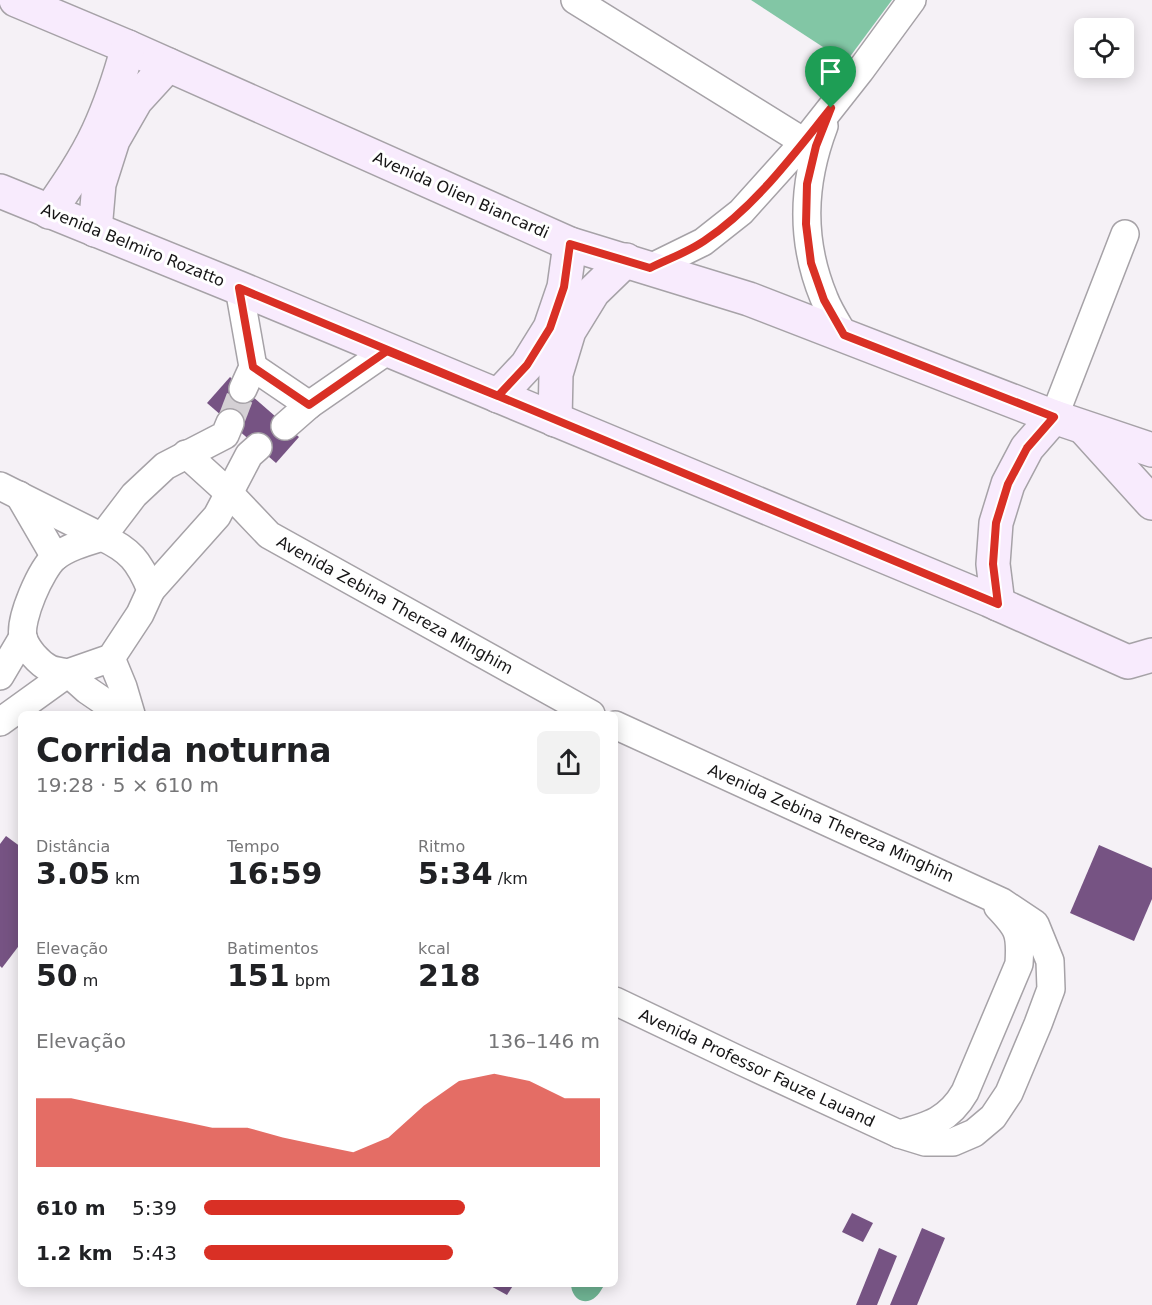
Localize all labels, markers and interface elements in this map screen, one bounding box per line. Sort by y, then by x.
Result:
map controls [1074,18,1134,78]
button: locate [1074,18,1134,78]
pin [805,46,856,108]
icon: arrive [814,55,847,88]
street label: Avenida Olien Biancardi [370,148,552,242]
street label: Avenida Belmiro Rozatto [39,199,227,291]
street label: Avenida Zebina Thereza Minghim [274,532,516,678]
text: Corrida noturna [36,731,332,770]
button: share [537,731,600,794]
street label: Avenida Zebina Thereza Minghim [705,760,957,886]
text: 19:28 · 5 × 610 m [36,773,219,797]
text: Distância [36,837,110,856]
text: Tempo [227,837,279,856]
text: Ritmo [418,837,465,856]
text: 3.05 [36,856,110,891]
text: 16:59 [227,856,323,891]
text: 5:34 [418,856,493,891]
text: km [110,869,140,888]
text: /km [493,869,528,888]
text: Elevação [36,939,108,958]
text: Batimentos [227,939,318,958]
text: kcal [418,939,450,958]
text: 50 [36,958,78,993]
text: 151 [227,958,290,993]
text: 218 [418,958,481,993]
text: m [78,971,98,990]
text: bpm [290,971,331,990]
street label: Avenida Professor Fauze Lauand [636,1005,878,1131]
text: Elevação [36,1029,126,1053]
text: 136–146 m [488,1029,600,1053]
text: 610 m [36,1196,106,1220]
text: 5:39 [132,1196,177,1220]
text: 1.2 km [36,1241,113,1265]
text: 5:43 [132,1241,177,1265]

